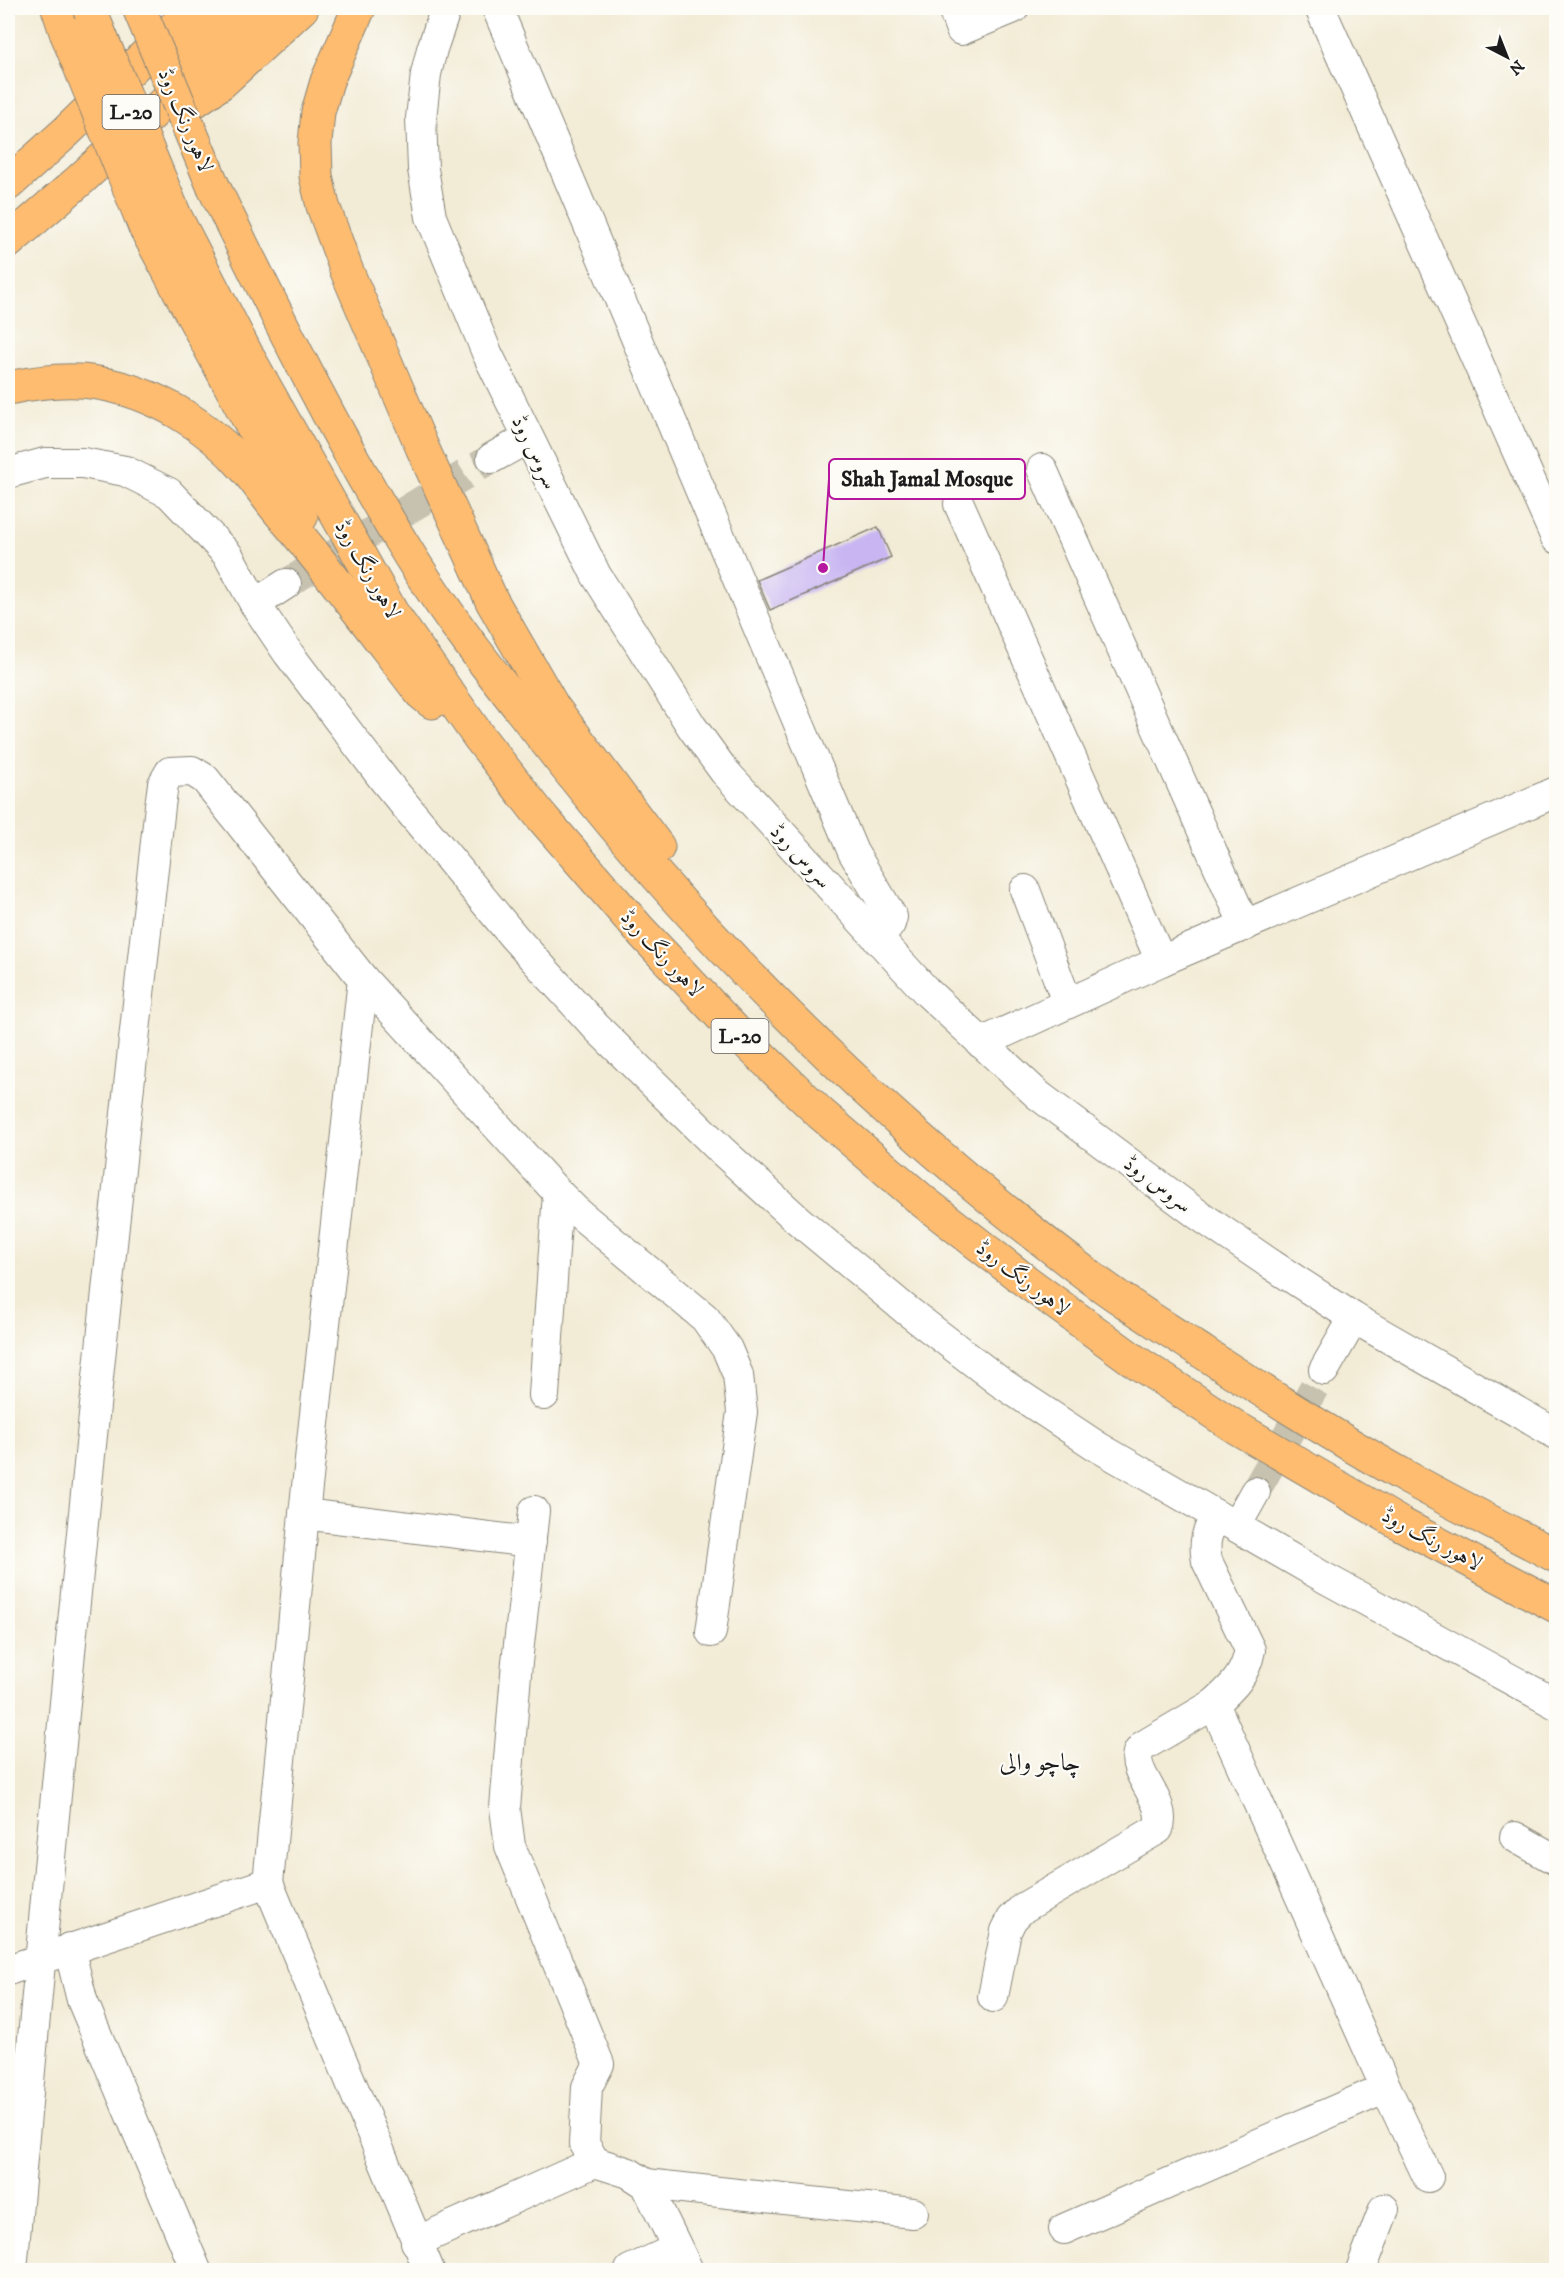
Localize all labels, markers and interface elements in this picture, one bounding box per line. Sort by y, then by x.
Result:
north arrow [1477,27,1537,87]
text: N [1505,56,1528,79]
street label: لاہور رنگ روڈ [152,64,219,176]
road number: L-20 [102,95,160,129]
street label: سروس روڈ [505,411,563,494]
callout: Shah Jamal Mosque [829,459,1025,499]
text: Shah Jamal Mosque [841,466,1013,493]
street label: لاہور رنگ روڈ [328,515,407,624]
street label: سروس روڈ [764,819,837,894]
street label: لاہور رنگ روڈ [614,904,709,1003]
road number: L-20 [712,1019,768,1053]
street label: سروس روڈ [1118,1151,1197,1219]
street label: لاہور رنگ روڈ [971,1235,1075,1322]
street label: لاہور رنگ روڈ [1377,1502,1487,1577]
district label: چاچو والی [999,1748,1081,1779]

